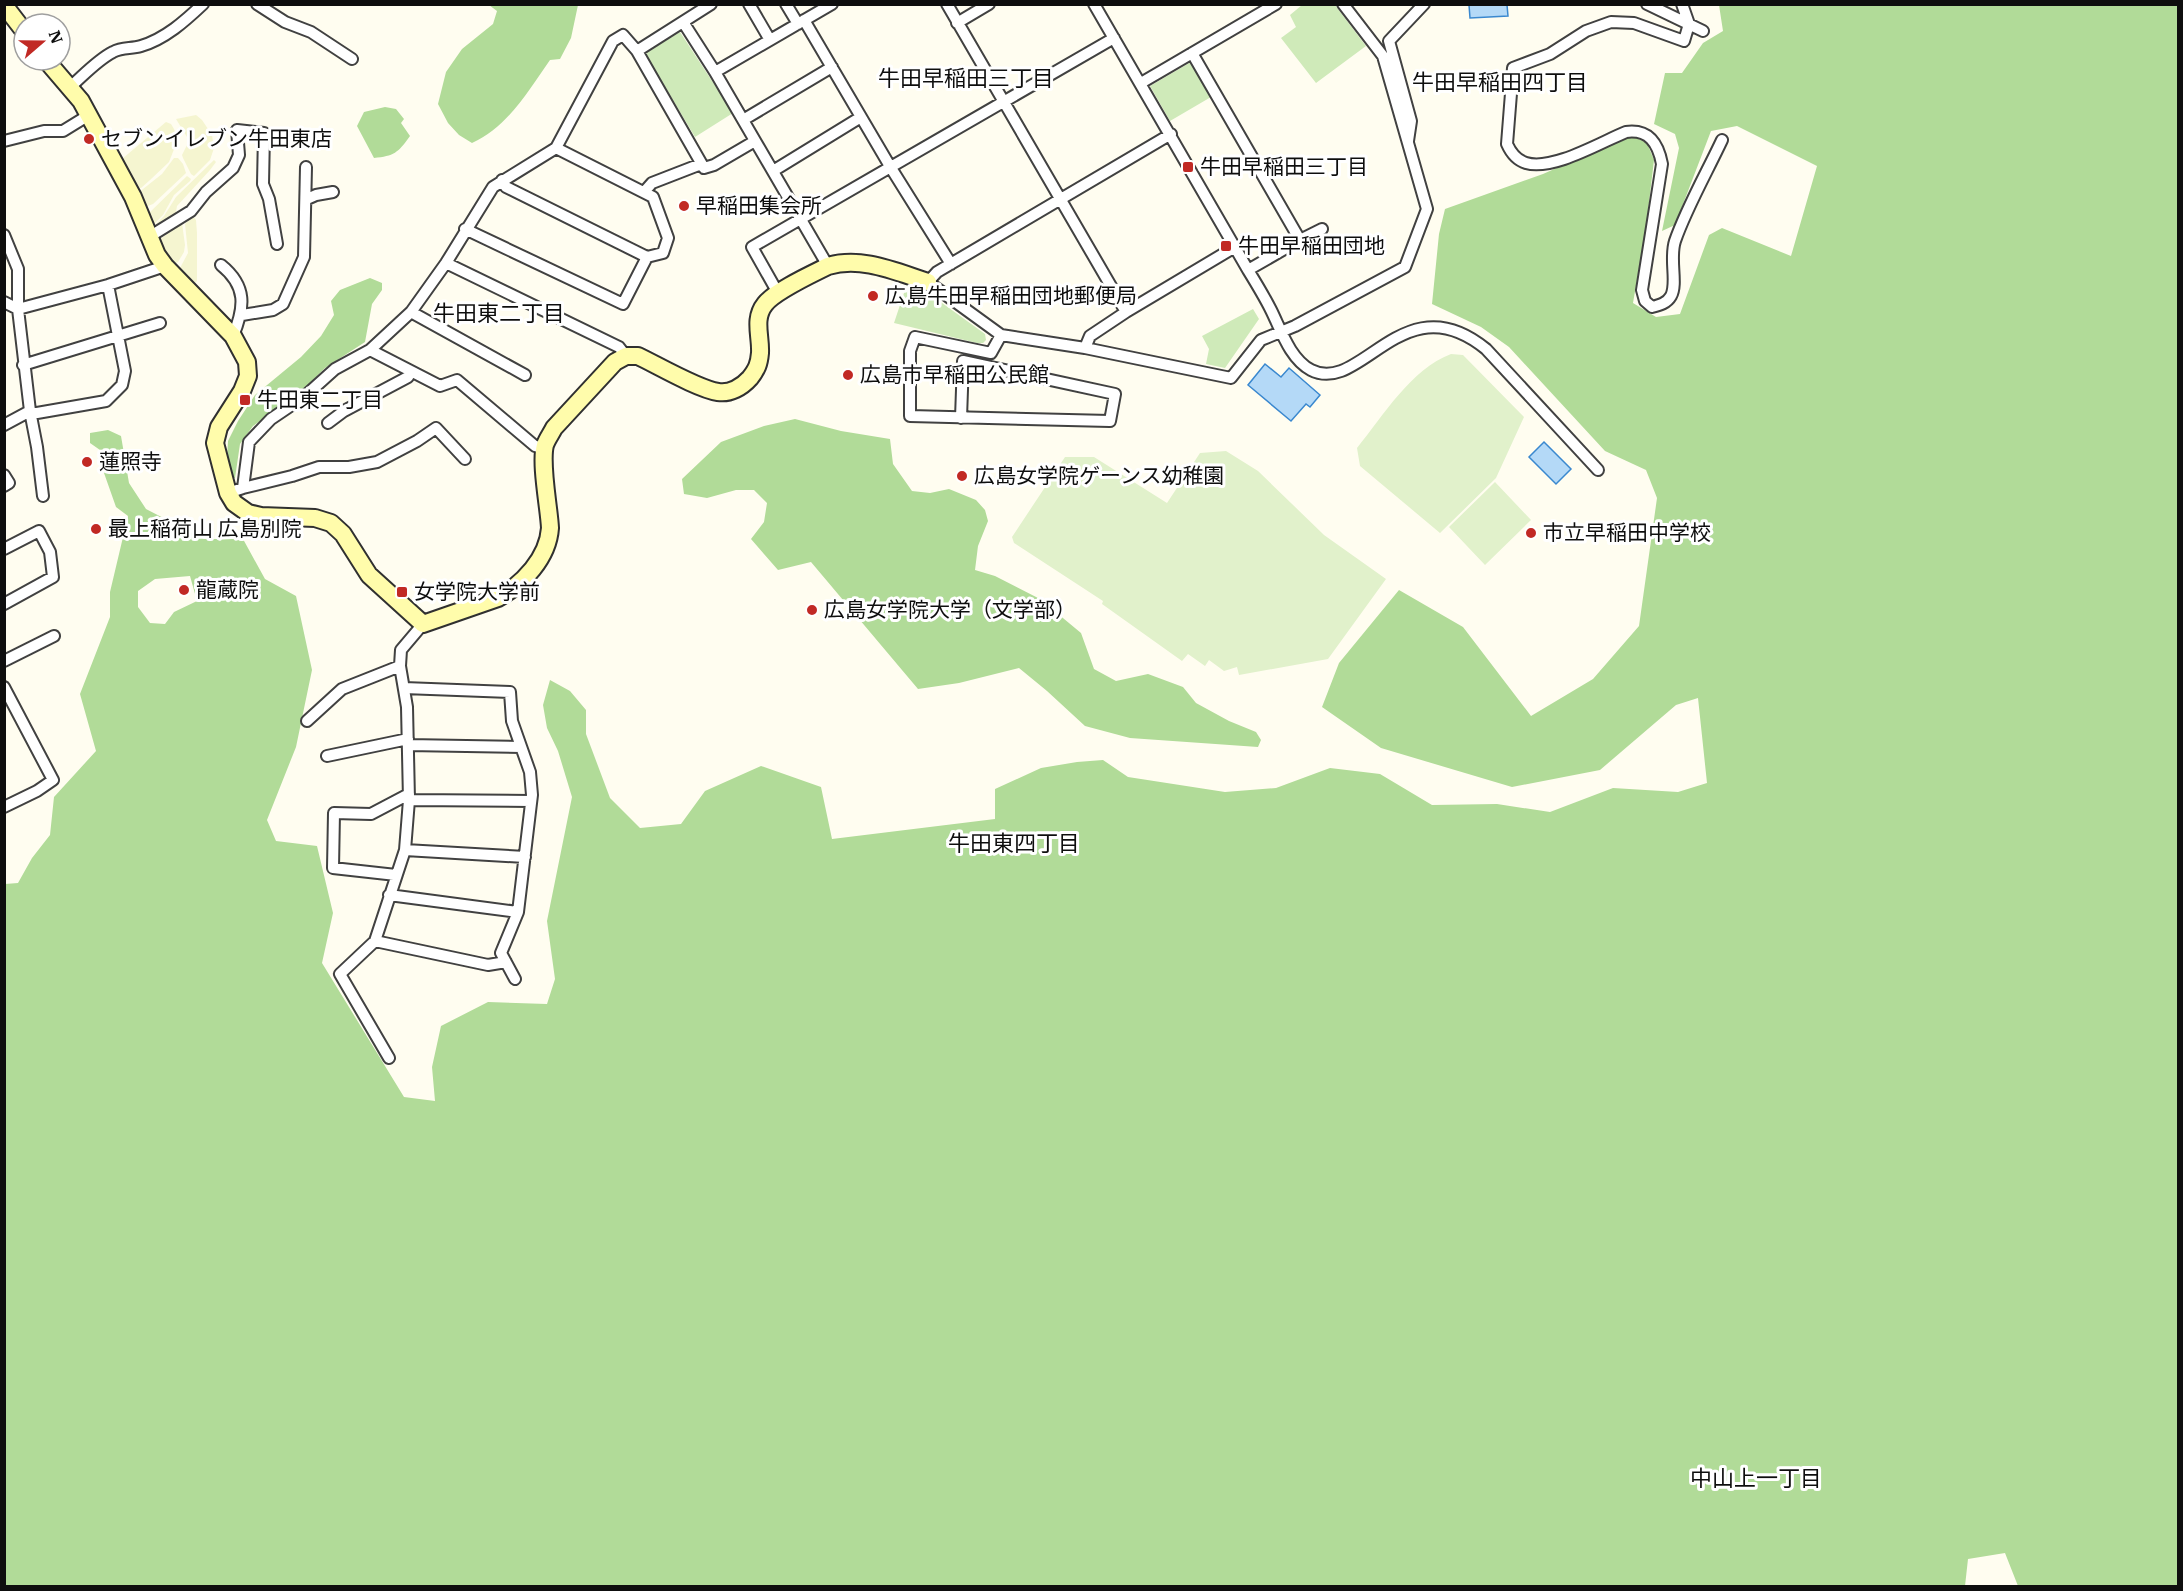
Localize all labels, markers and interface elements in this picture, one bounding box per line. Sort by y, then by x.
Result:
north arrow [12,12,72,72]
text: N [45,28,68,46]
district label: 牛田早稲田三丁目 [878,63,1054,92]
district label: 牛田早稲田四丁目 [1412,67,1588,96]
place label: セブンイレブン牛田東店 [101,124,332,152]
marker: セブンイレブン牛田東店 [82,132,96,146]
place label: 牛田早稲田三丁目 [1200,152,1368,180]
marker: 牛田早稲田三丁目 [1181,160,1195,174]
place label: 早稲田集会所 [696,191,822,219]
marker: 早稲田集会所 [677,199,691,213]
place label: 牛田早稲田団地 [1238,231,1385,259]
marker: 牛田早稲田団地 [1219,239,1233,253]
place label: 広島牛田早稲田団地郵便局 [885,281,1137,309]
marker: 広島牛田早稲田団地郵便局 [866,289,880,303]
district label: 牛田東二丁目 [433,298,565,327]
place label: 広島市早稲田公民館 [860,360,1049,388]
marker: 広島市早稲田公民館 [841,368,855,382]
place label: 牛田東二丁目 [257,385,383,413]
marker: 牛田東二丁目 [238,393,252,407]
place label: 蓮照寺 [99,447,162,475]
marker: 蓮照寺 [80,455,94,469]
place label: 広島女学院ゲーンス幼稚園 [974,461,1225,489]
marker: 広島女学院ゲーンス幼稚園 [955,469,969,483]
place label: 最上稲荷山 広島別院 [108,514,302,542]
place label: 市立早稲田中学校 [1543,518,1711,546]
marker: 最上稲荷山 広島別院 [89,522,103,536]
marker: 市立早稲田中学校 [1524,526,1538,540]
place label: 龍蔵院 [196,575,259,603]
place label: 女学院大学前 [414,577,540,605]
marker: 龍蔵院 [177,583,191,597]
marker: 女学院大学前 [395,585,409,599]
place label: 広島女学院大学（文学部） [824,595,1076,623]
marker: 広島女学院大学（文学部） [805,603,819,617]
district label: 牛田東四丁目 [948,828,1080,857]
district label: 中山上一丁目 [1690,1463,1822,1492]

